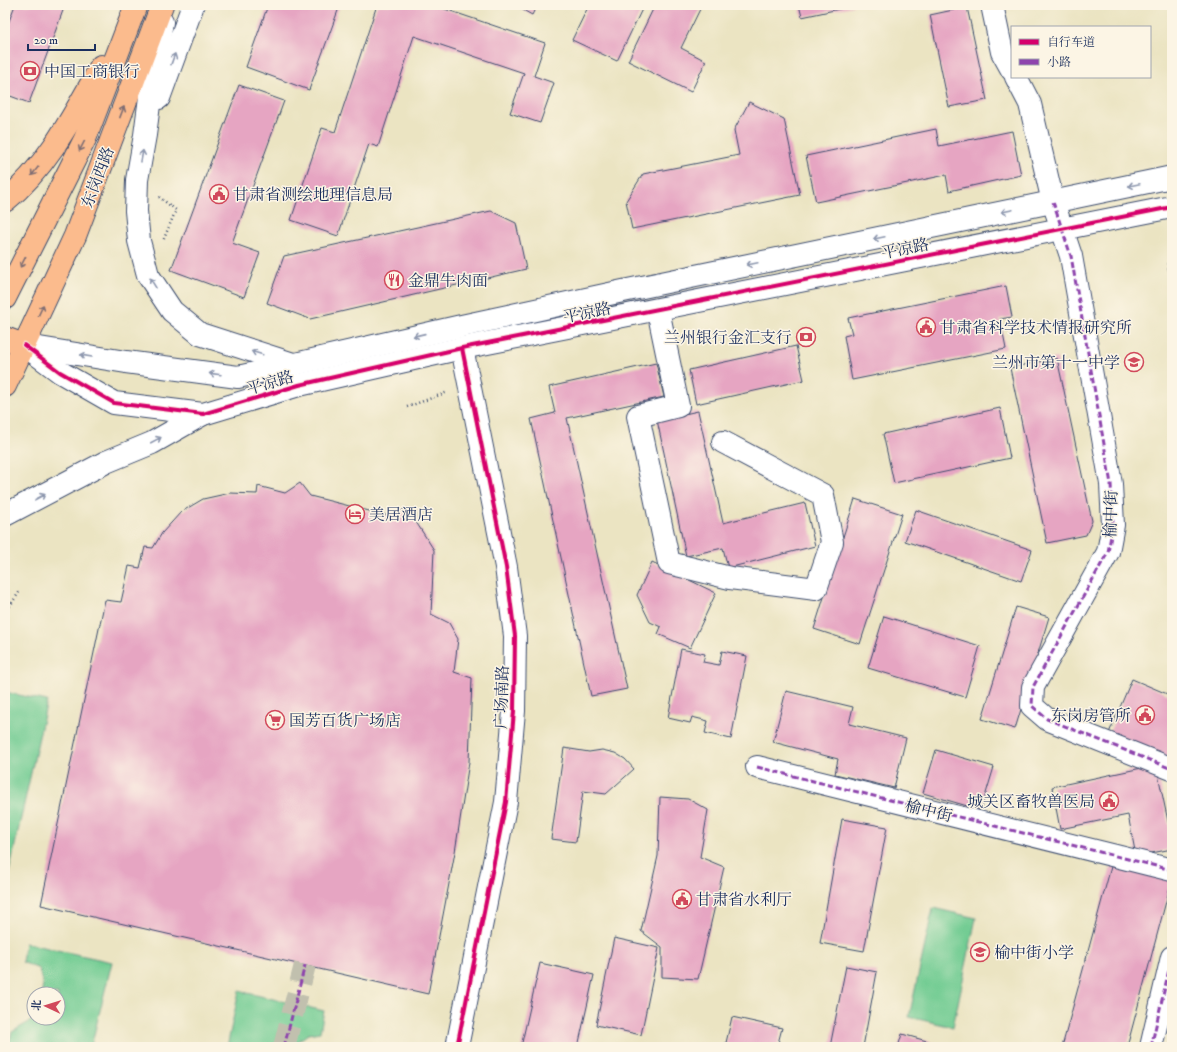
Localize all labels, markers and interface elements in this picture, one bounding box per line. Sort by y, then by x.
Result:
scale bar [28,26,95,52]
legend [1011,26,1151,78]
text: 20 m [34,33,58,48]
text: 自行车道 [1047,35,1095,50]
one-way arrow [170,53,177,66]
text: 小路 [1047,55,1071,70]
bank icon: 中国工商银行 [19,60,41,82]
place label: 中国工商银行 [44,62,140,82]
one-way arrow [118,106,126,118]
one-way arrow [78,140,85,152]
street label: 东岗西路 [77,144,119,211]
one-way arrow [138,150,146,163]
one-way arrow [30,165,39,176]
one-way arrow [1128,181,1141,189]
public building icon: 甘肃省测绘地理信息局 [208,183,230,205]
place label: 甘肃省测绘地理信息局 [233,185,393,205]
one-way arrow [1000,208,1013,216]
one-way arrow [873,234,886,242]
street label: 平凉路 [880,235,931,263]
one-way arrow [19,256,26,268]
one-way arrow [746,261,759,269]
restaurant icon: 金鼎牛肉面 [383,269,405,291]
place label: 金鼎牛肉面 [408,271,488,291]
one-way arrow [148,277,156,289]
street label: 平凉路 [562,299,613,327]
one-way arrow [38,304,45,316]
public building icon: 甘肃省科学技术情报研究所 [915,316,937,338]
place label: 甘肃省科学技术情报研究所 [940,318,1132,338]
bank icon: 兰州银行金汇支行 [795,326,817,348]
place label: 兰州银行金汇支行 [664,328,792,348]
one-way arrow [413,332,426,340]
one-way arrow [250,349,263,356]
one-way arrow [80,351,93,359]
school or university icon: 兰州市第十一中学 [1123,351,1145,373]
place label: 兰州市第十一中学 [992,353,1120,373]
street label: 平凉路 [244,367,296,399]
one-way arrow [208,371,221,378]
one-way arrow [150,436,162,444]
street label: 榆中街 [1100,490,1122,538]
one-way arrow [33,493,45,501]
hotel icon: 美居酒店 [344,503,366,525]
place label: 美居酒店 [369,505,433,525]
street label: 广场南路 [491,665,513,729]
public building icon: 东岗房管所 [1134,704,1156,726]
place label: 东岗房管所 [1051,706,1131,726]
supermarket icon: 国芳百货广场店 [264,709,286,731]
place label: 国芳百货广场店 [289,711,401,731]
public building icon: 城关区畜牧兽医局 [1098,790,1120,812]
place label: 城关区畜牧兽医局 [967,792,1095,812]
street label: 榆中街 [903,795,954,826]
public building icon: 甘肃省水利厅 [671,888,693,910]
place label: 甘肃省水利厅 [696,890,792,910]
school or university icon: 榆中街小学 [969,941,991,963]
place label: 榆中街小学 [994,943,1074,963]
north arrow [26,986,66,1026]
text: 北 [30,999,44,1011]

